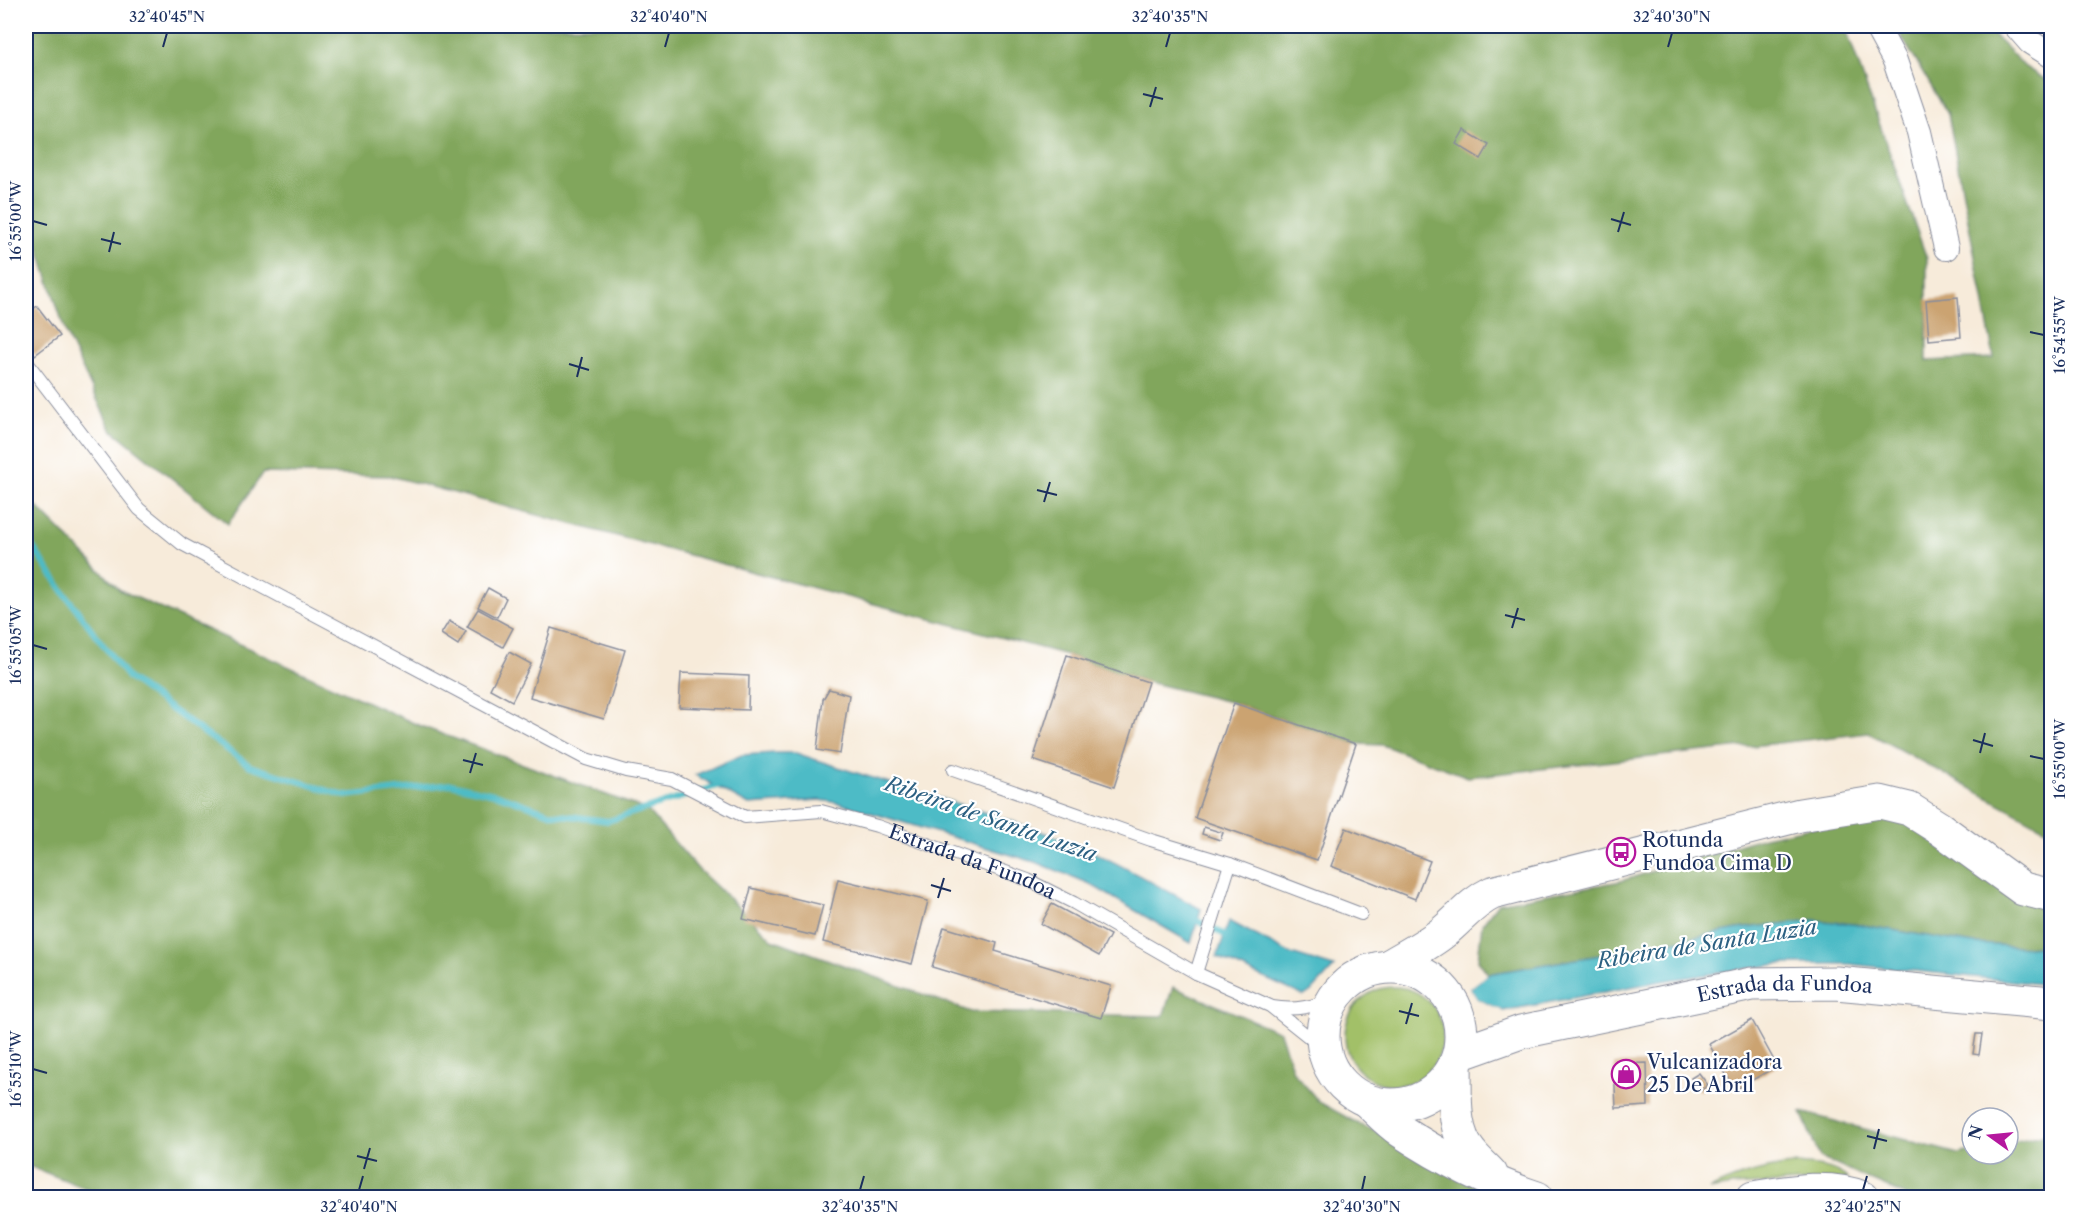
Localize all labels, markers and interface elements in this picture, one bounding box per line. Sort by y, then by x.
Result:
text: 32°40'45"N [129,7,205,26]
text: 32°40'40"N [630,7,708,26]
text: 32°40'35"N [1132,7,1208,26]
text: 32°40'30"N [1633,7,1711,26]
text: 16°55'00"W [6,180,25,261]
text: 16°54'55"W [2050,295,2069,374]
text: 16°55'05"W [6,605,25,684]
text: 16°55'00"W [2050,718,2069,799]
water label: Ribeira de Santa Luzia [880,770,1101,867]
street label: Estrada da Fundoa [885,819,1060,904]
place label: Rotunda Fundoa Cima D [1642,828,1792,875]
bus stop icon: Rotunda Fundoa Cima D [1605,836,1637,868]
water label: Ribeira de Santa Luzia [1593,914,1819,974]
street label: Estrada da Fundoa [1695,971,1874,1007]
text: 16°55'10"W [6,1030,25,1108]
place label: Vulcanizadora 25 De Abril [1646,1050,1783,1097]
shop icon: Vulcanizadora 25 De Abril [1610,1058,1642,1090]
north arrow [1960,1106,2020,1166]
text: N [1964,1123,1987,1141]
text: 32°40'40"N [320,1197,398,1216]
text: 32°40'35"N [822,1197,898,1216]
text: 32°40'30"N [1323,1197,1401,1216]
text: 32°40'25"N [1825,1197,1901,1216]

